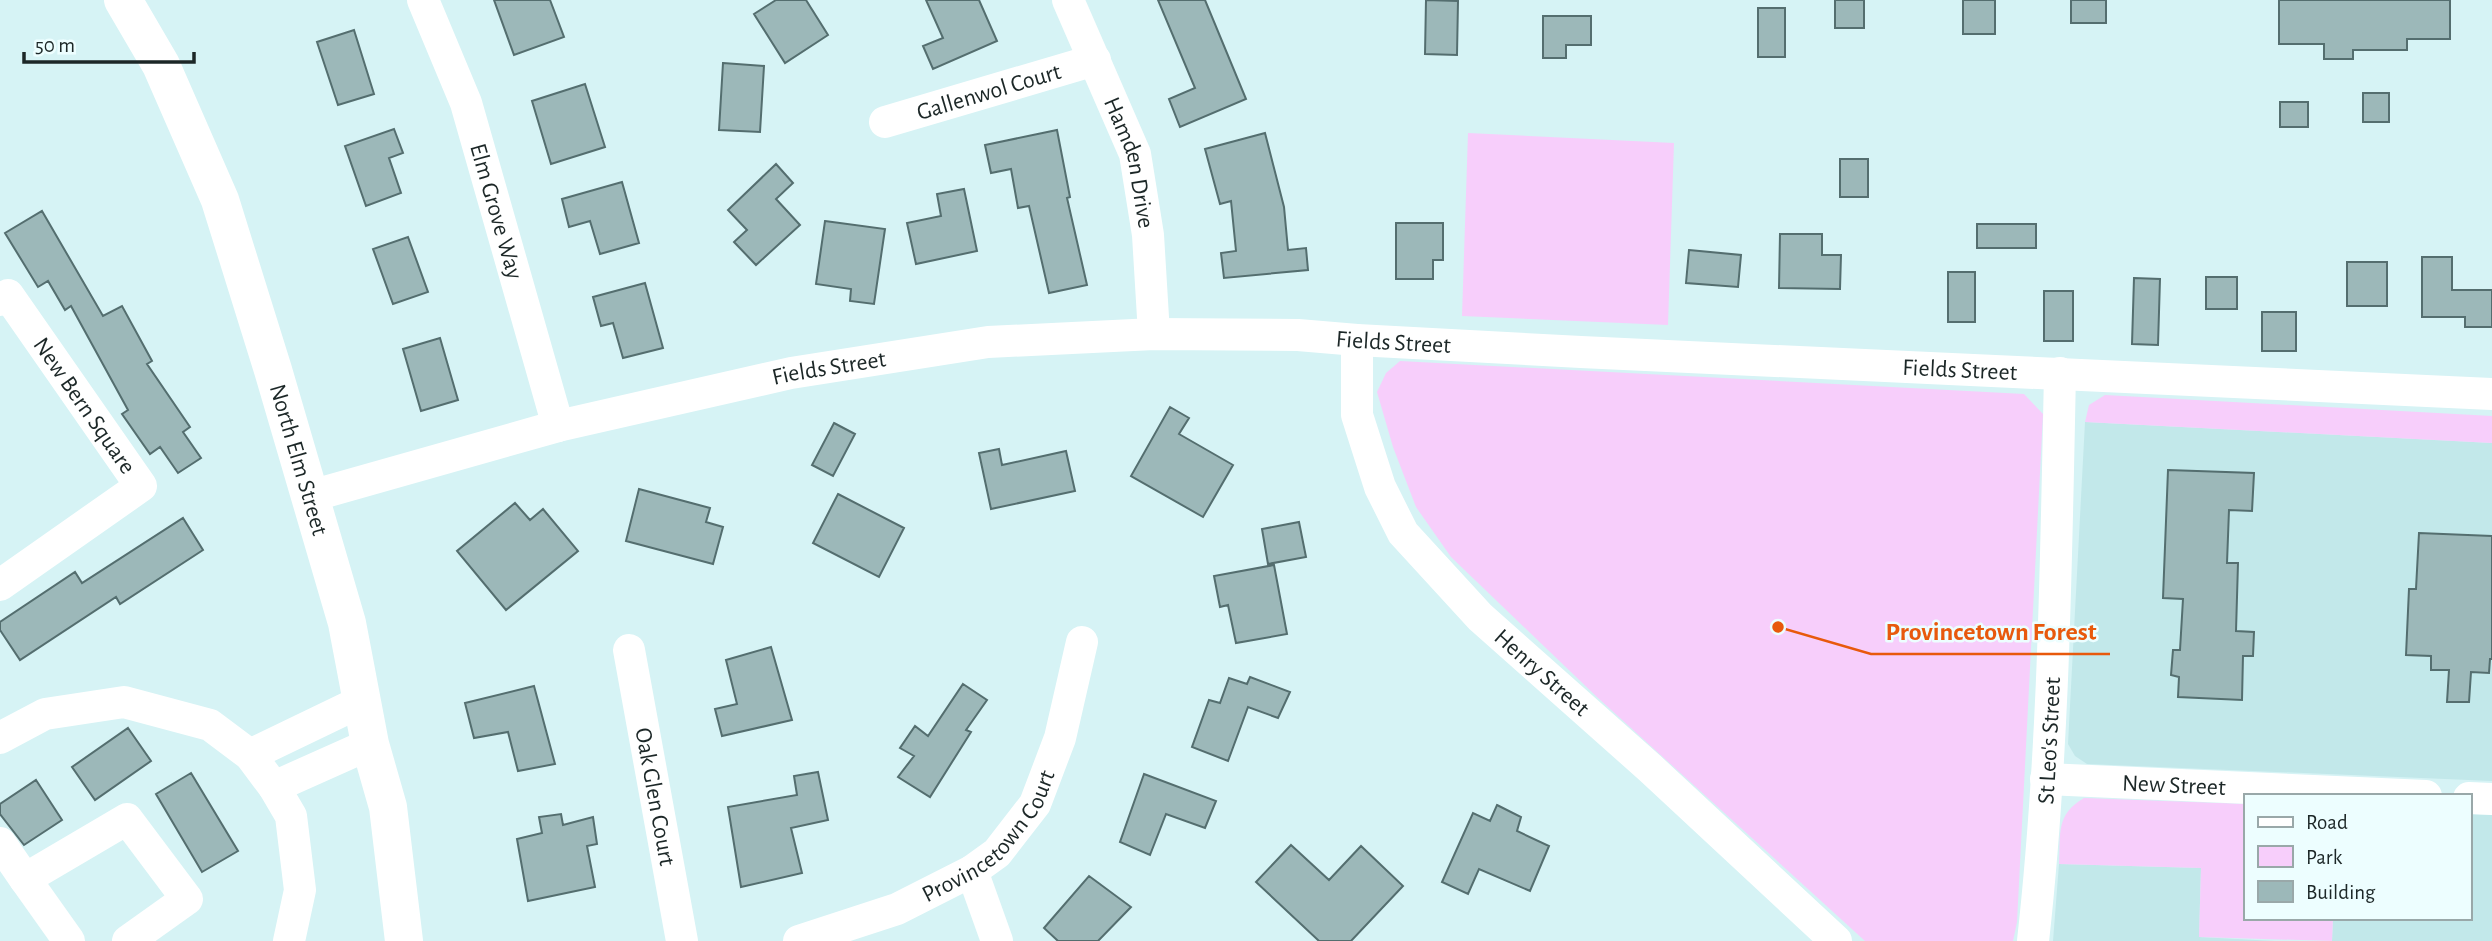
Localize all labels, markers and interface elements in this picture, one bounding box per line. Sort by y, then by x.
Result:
scale bar [24,21,194,65]
text: 50 m [35,35,75,56]
street label: Gallenwol Court [914,60,1064,125]
street label: Hamden Drive [1099,94,1158,230]
street label: Elm Grove Way [465,141,527,282]
street label: Fields Street [1335,327,1452,358]
street label: New Bern Square [28,333,140,479]
street label: Fields Street [770,347,888,390]
street label: Fields Street [1902,356,2018,385]
street label: North Elm Street [265,381,332,539]
callout: Provincetown Forest [1871,607,2110,654]
text: Provincetown Forest [1885,619,2097,645]
street label: Henry Street [1489,625,1594,721]
street label: St Leo's Street [2034,676,2065,805]
street label: Oak Glen Court [630,726,679,868]
street label: Provincetown Court [918,767,1060,907]
street label: New Street [2121,771,2226,800]
legend [2244,794,2471,920]
text: Road [2306,812,2348,833]
text: Park [2306,847,2343,868]
text: Building [2306,882,2376,903]

